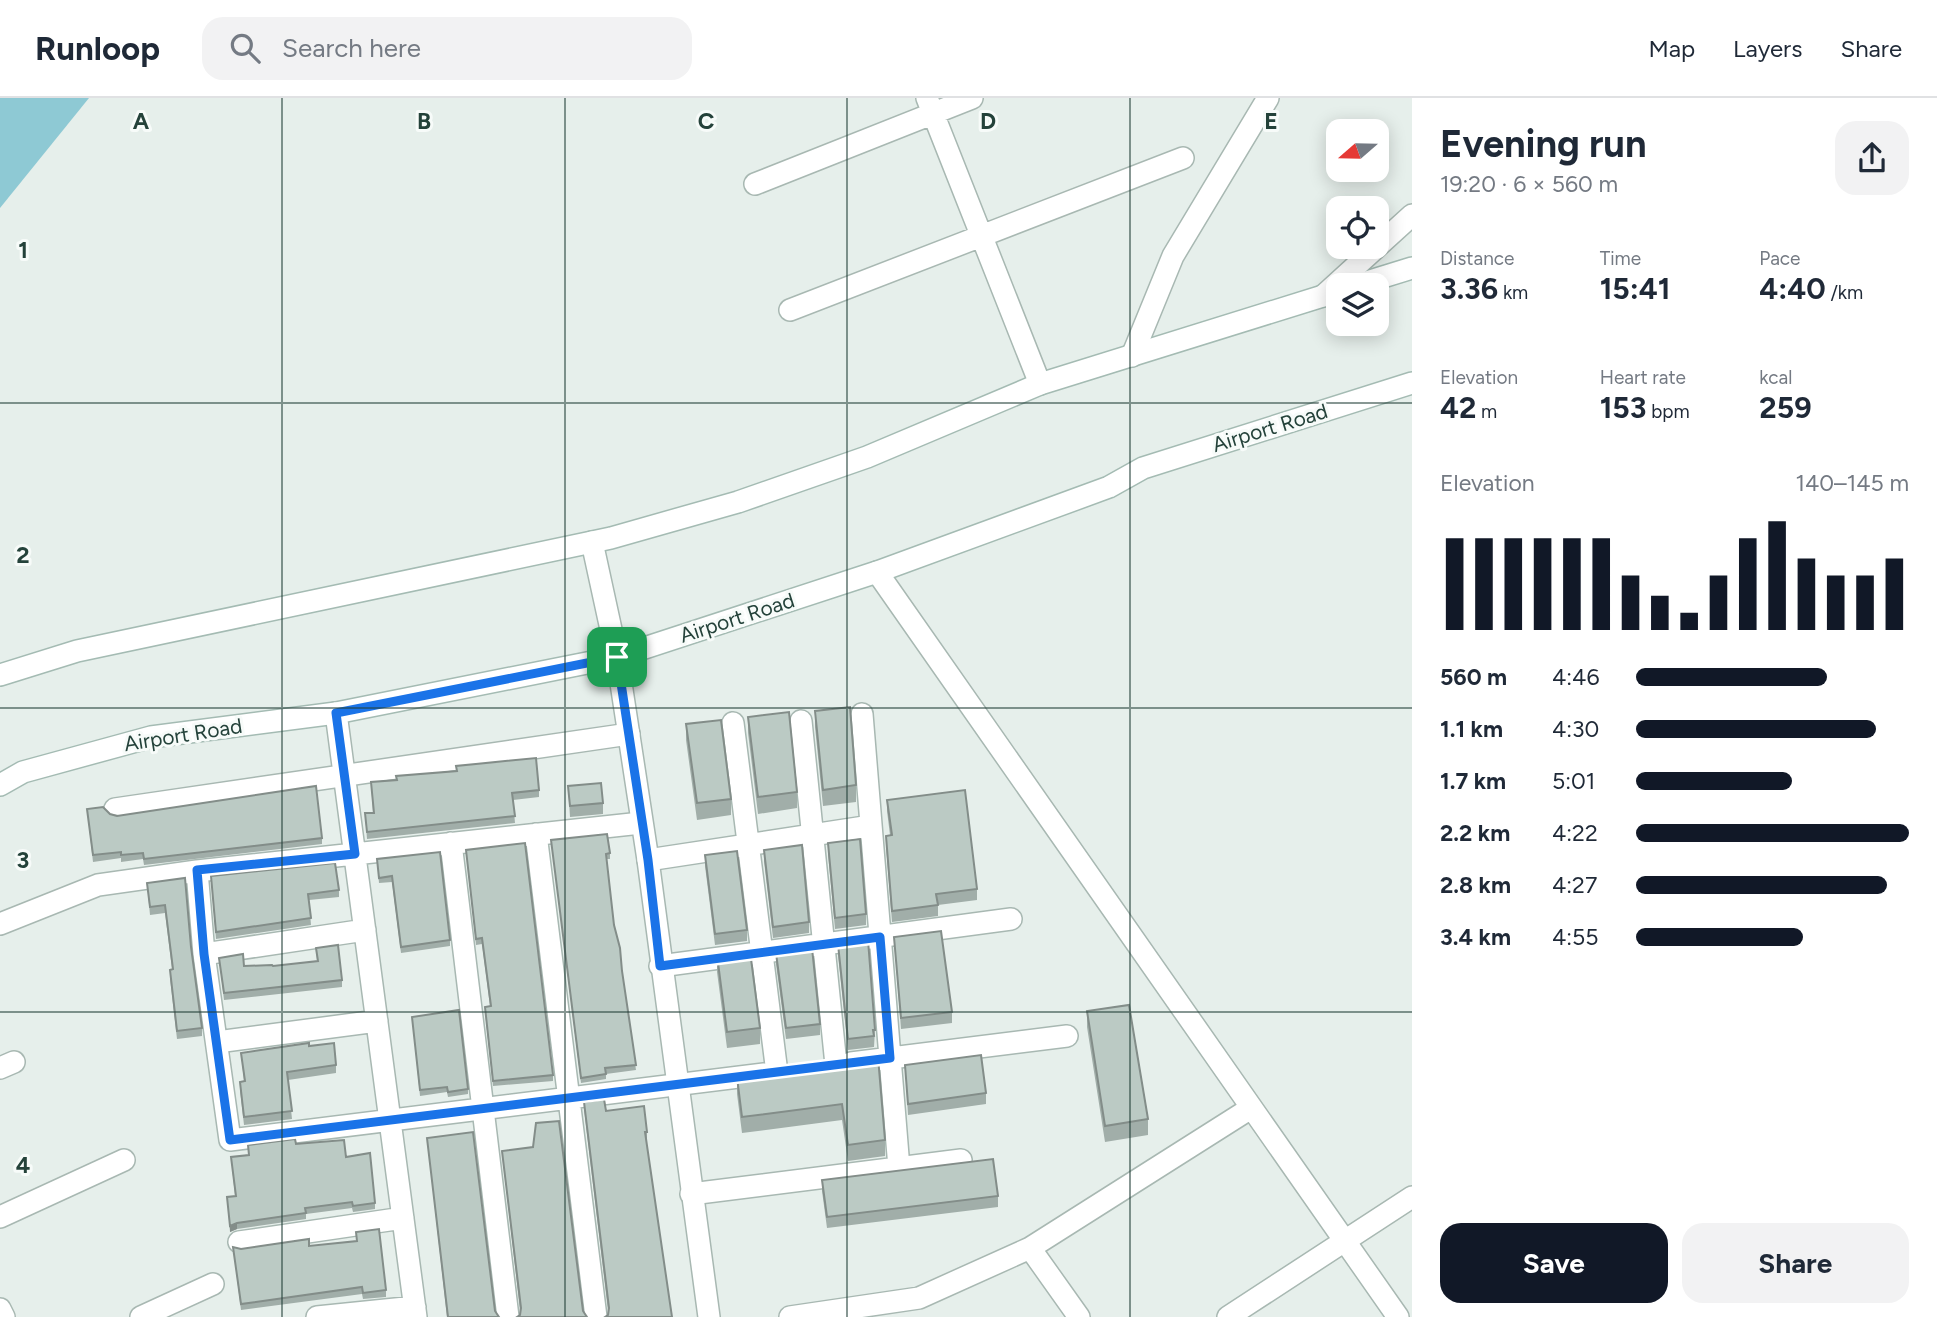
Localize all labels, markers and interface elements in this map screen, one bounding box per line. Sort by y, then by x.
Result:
search box [202,17,692,80]
text: Runloop [35,29,160,68]
icon: search [226,29,264,67]
text: Search here [282,32,421,64]
text: Map [1648,34,1695,63]
text: Layers [1733,34,1802,63]
text: Share [1840,34,1902,63]
text: A [133,107,150,135]
text: B [417,107,431,135]
text: C [698,107,715,135]
text: D [980,107,996,135]
text: E [1264,107,1278,135]
north arrow [1326,119,1390,182]
map controls [1326,119,1389,336]
text: Evening run [1440,121,1647,167]
button: share [1835,121,1909,195]
text: 19:20 · 6 × 560 m [1440,170,1618,198]
button: locate [1326,196,1389,259]
text: 1 [18,236,28,264]
text: Distance [1440,247,1514,270]
text: Time [1600,247,1641,270]
text: Pace [1759,247,1800,270]
text: 3.36 [1440,270,1498,307]
text: 15:41 [1600,270,1670,307]
text: 4:40 [1759,270,1826,307]
button: layers [1326,273,1389,336]
text: km [1498,281,1528,304]
text: /km [1826,281,1863,304]
text: Elevation [1440,366,1518,389]
text: Heart rate [1600,366,1686,389]
text: kcal [1759,366,1793,389]
text: 42 [1440,389,1476,426]
text: 153 [1600,389,1646,426]
text: 259 [1759,389,1812,426]
street label: Airport Road [1209,398,1331,457]
text: m [1476,400,1497,423]
text: bpm [1646,400,1690,423]
text: Elevation [1440,469,1535,497]
text: 140–145 m [1796,469,1909,497]
text: 2 [16,541,30,569]
street label: Airport Road [676,587,797,648]
pin [587,627,647,687]
icon: arrive [598,638,636,676]
text: 560 m [1440,663,1507,691]
text: 4:46 [1552,663,1599,691]
street label: Airport Road [122,713,244,756]
text: 1.1 km [1440,715,1503,743]
text: 4:30 [1552,715,1599,743]
text: 1.7 km [1440,767,1506,795]
text: 5:01 [1552,767,1595,795]
text: 2.2 km [1440,819,1510,847]
text: 4:22 [1552,819,1598,847]
text: 3 [17,846,29,874]
text: 2.8 km [1440,871,1511,899]
text: 4:27 [1552,871,1597,899]
text: 3.4 km [1440,923,1511,951]
text: 4:55 [1552,923,1599,951]
text: 4 [16,1151,30,1179]
button: Save [1440,1223,1668,1303]
button: Share [1682,1223,1909,1303]

